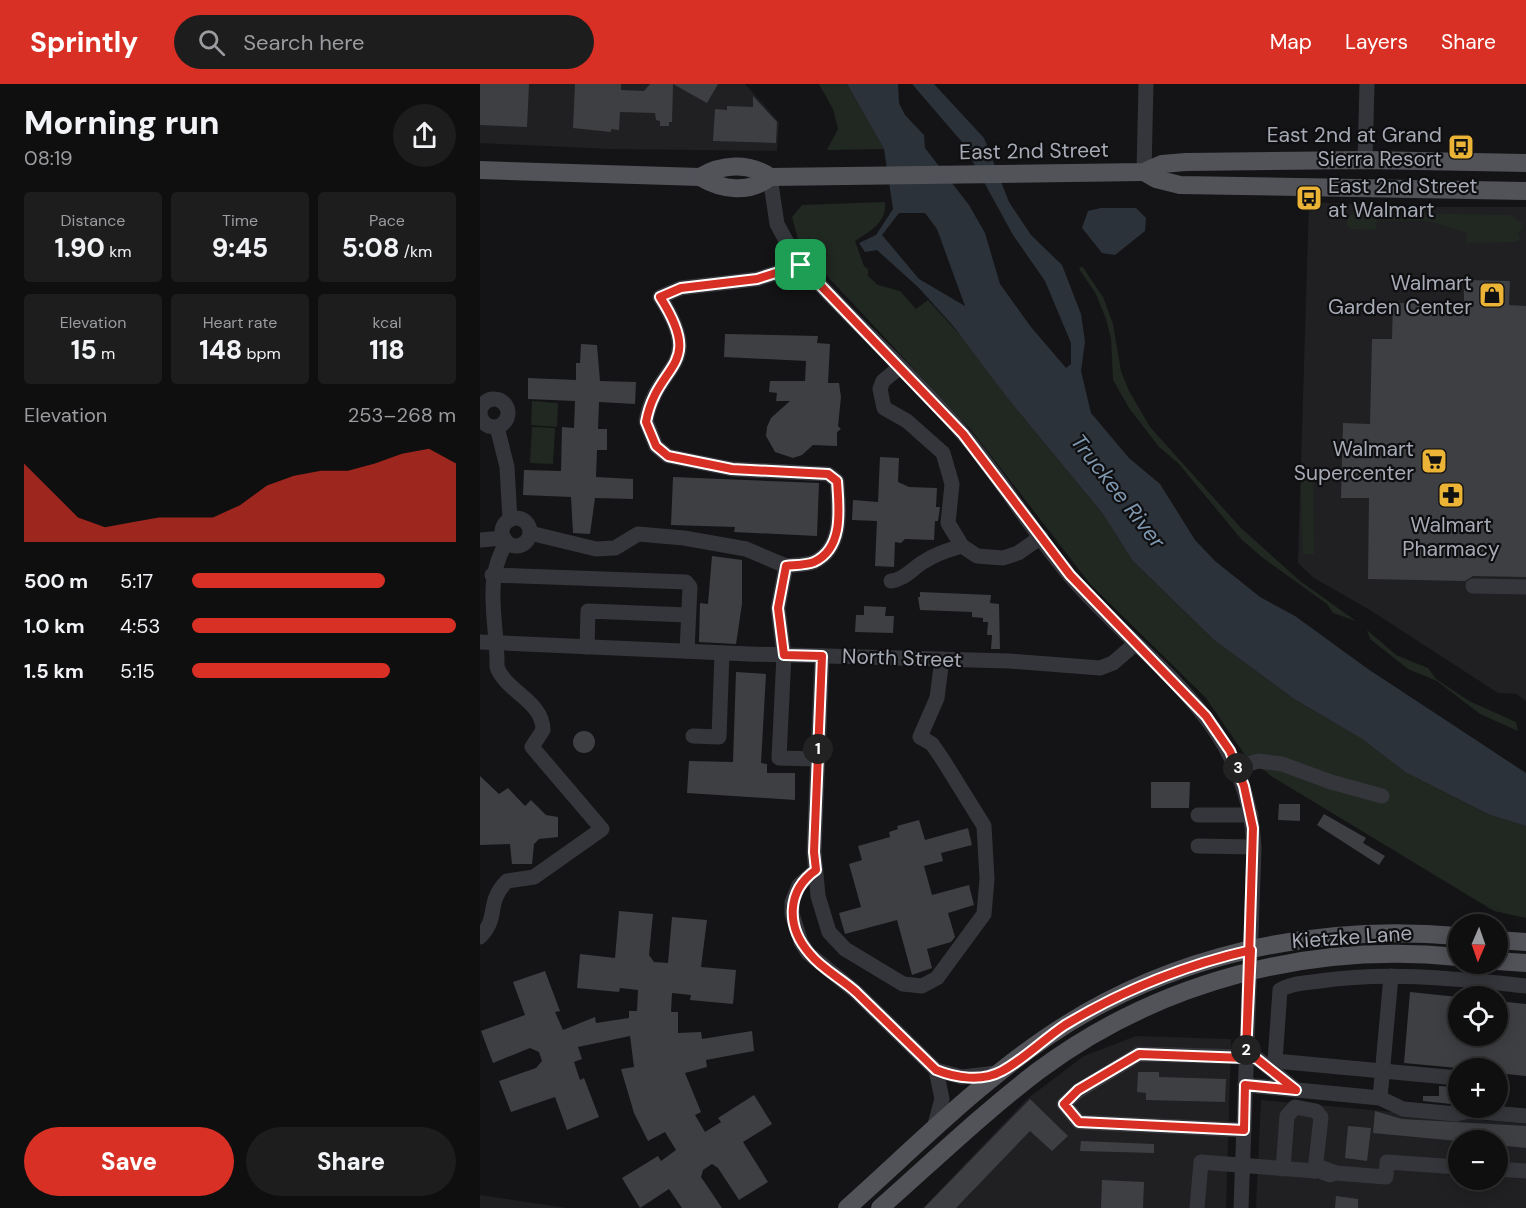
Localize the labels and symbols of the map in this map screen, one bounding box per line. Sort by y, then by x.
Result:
place label: East 2nd at Grand Sierra Resort [1267,121,1442,173]
bus stop icon: East 2nd at Grand Sierra Resort [1446,132,1476,162]
street label: East 2nd Street [959,136,1109,166]
place label: East 2nd Street at Walmart [1328,172,1478,224]
bus stop icon: East 2nd Street at Walmart [1294,183,1324,213]
pin [775,239,826,290]
place label: Walmart Garden Center [1328,269,1472,321]
shop icon: Walmart Garden Center [1477,280,1507,310]
water label: Truckee River [1064,428,1172,555]
place label: Walmart Supercenter [1294,435,1414,487]
supermarket icon: Walmart Supercenter [1419,446,1449,476]
pharmacy icon: Walmart Pharmacy [1436,480,1466,510]
place label: Walmart Pharmacy [1402,511,1500,563]
street label: North Street [841,642,963,674]
pin: 1 [803,734,833,764]
pin: 3 [1223,753,1253,783]
north arrow [1448,914,1508,974]
street label: Kietzke Lane [1291,919,1413,955]
pin: 2 [1231,1035,1261,1065]

